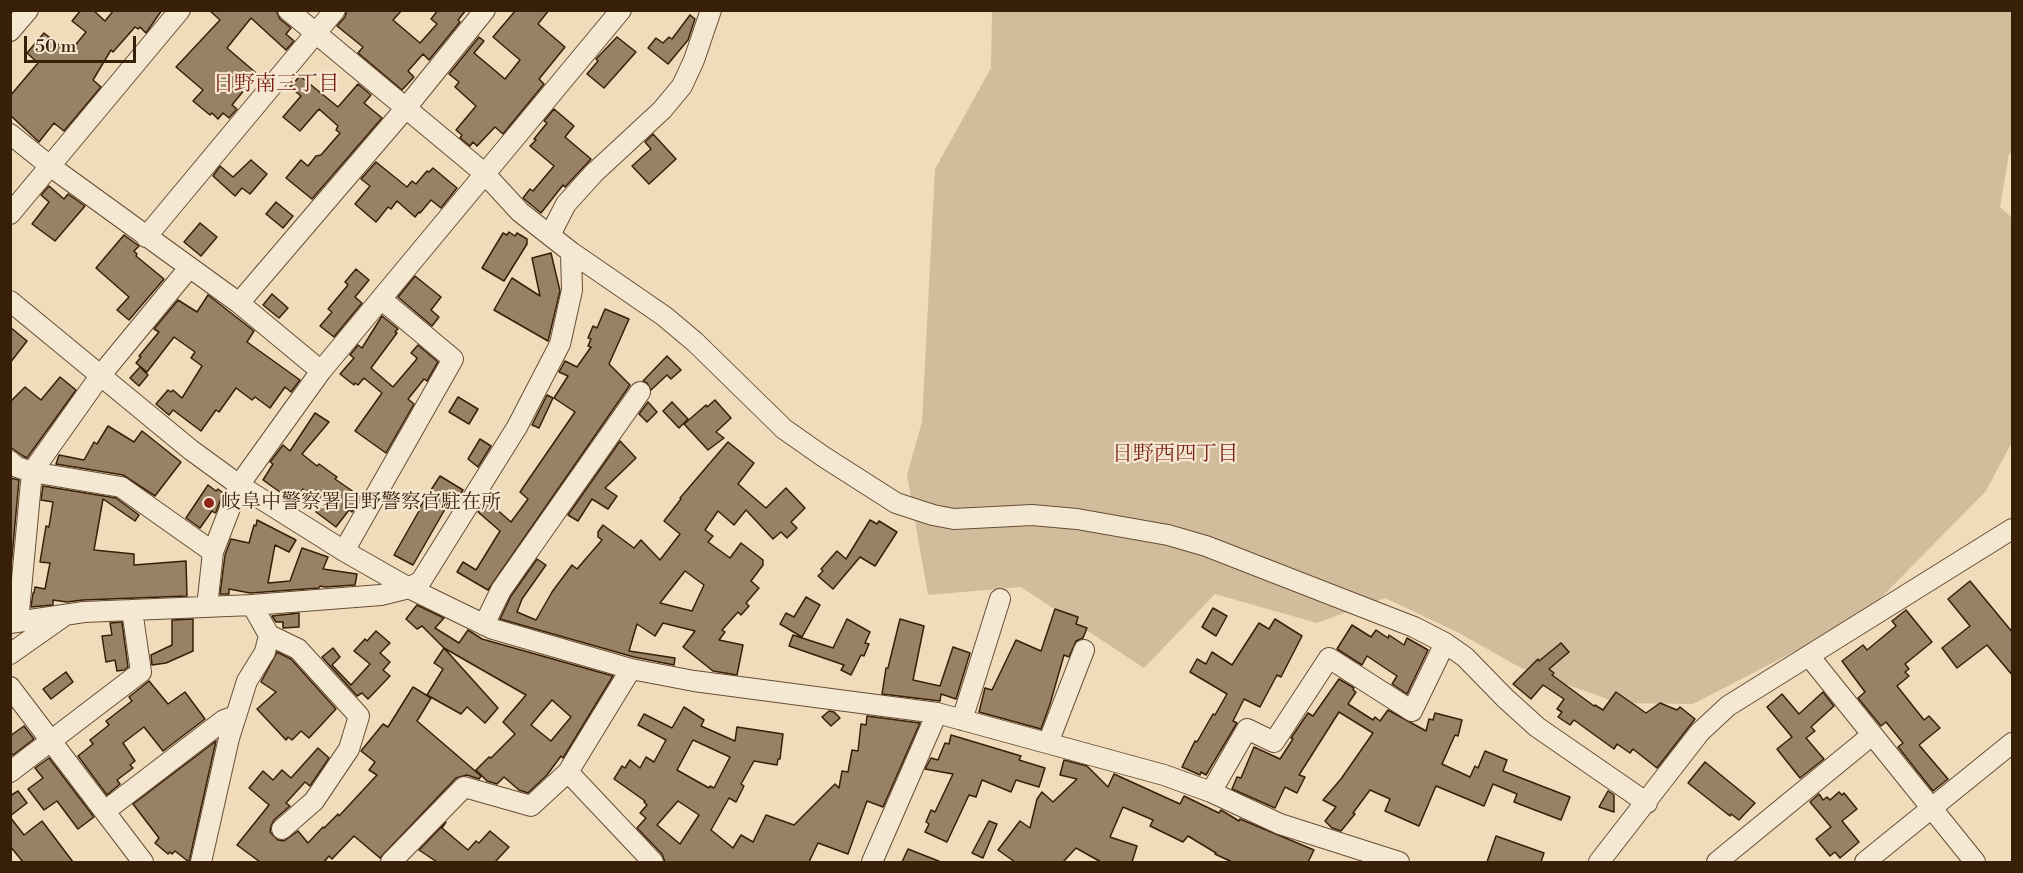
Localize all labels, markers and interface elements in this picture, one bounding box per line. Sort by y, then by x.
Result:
scale bar [27,24,140,62]
text: 50 m [35,35,76,58]
district label: 日野南三丁目 [213,72,339,98]
district label: 日野西四丁目 [1112,442,1238,468]
place label: 岐阜中警察署日野警察官駐在所 [221,491,501,515]
marker: 岐阜中警察署日野警察官駐在所 [202,496,216,510]

